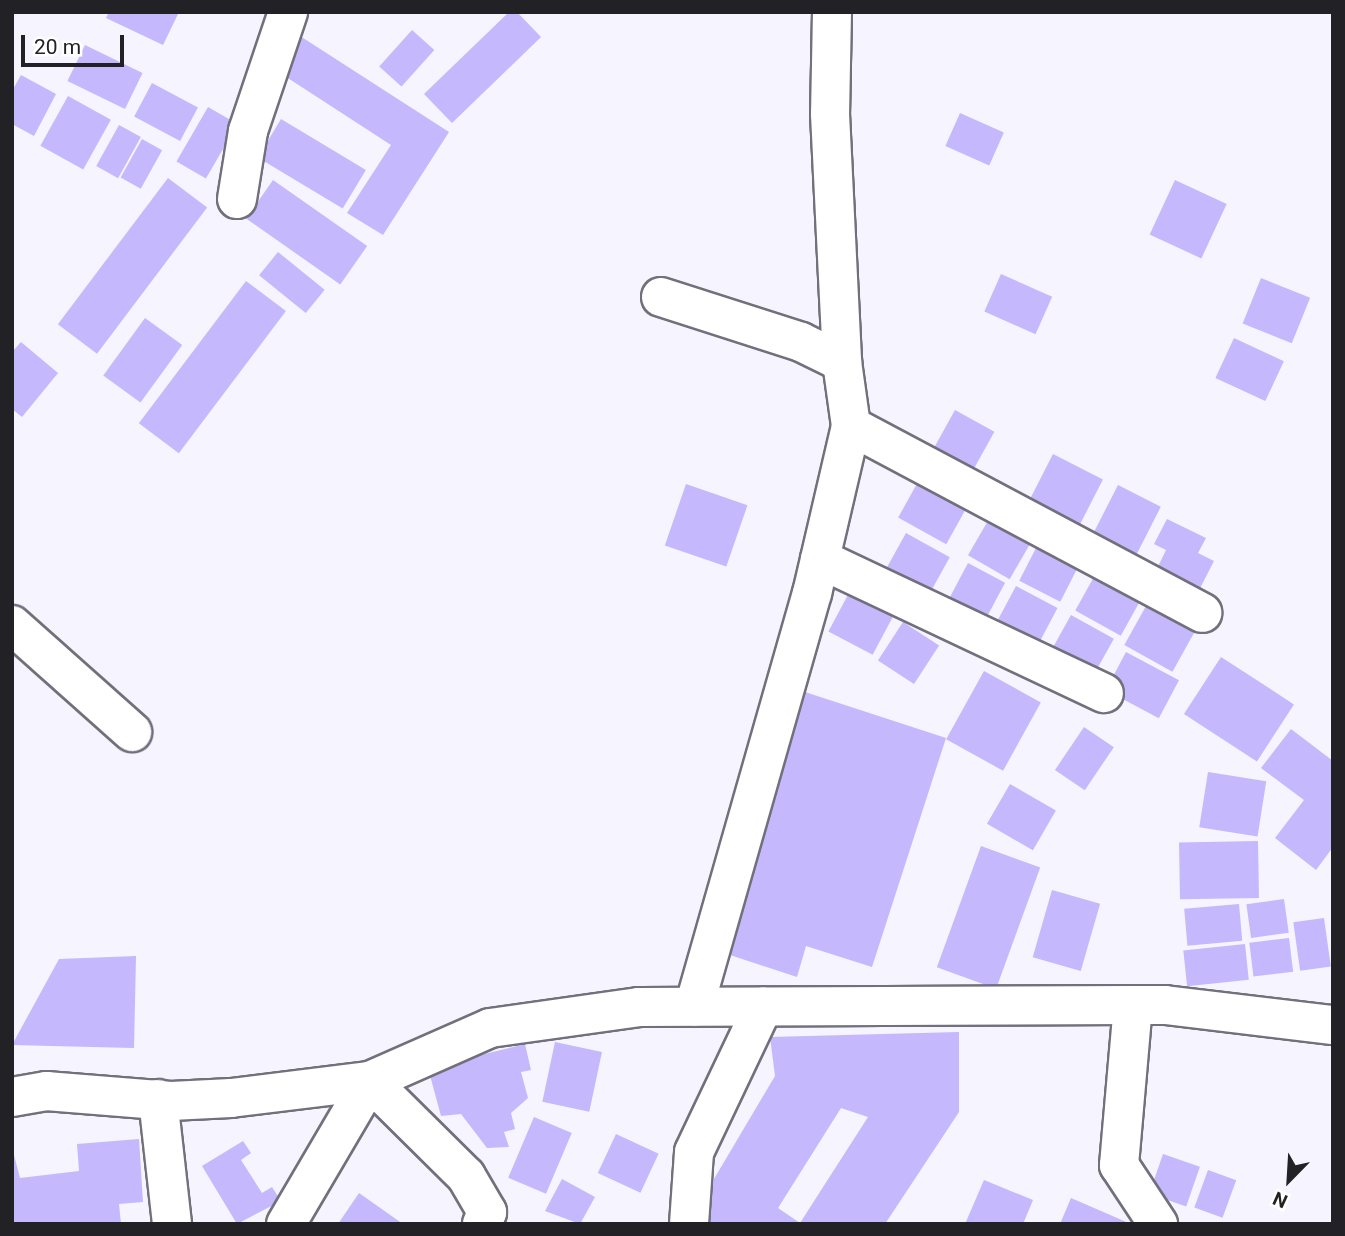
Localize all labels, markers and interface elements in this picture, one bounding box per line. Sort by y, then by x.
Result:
scale bar [24,21,128,65]
text: 20 m [34,35,81,59]
north arrow [1254,1145,1324,1215]
text: N [1269,1186,1291,1213]

